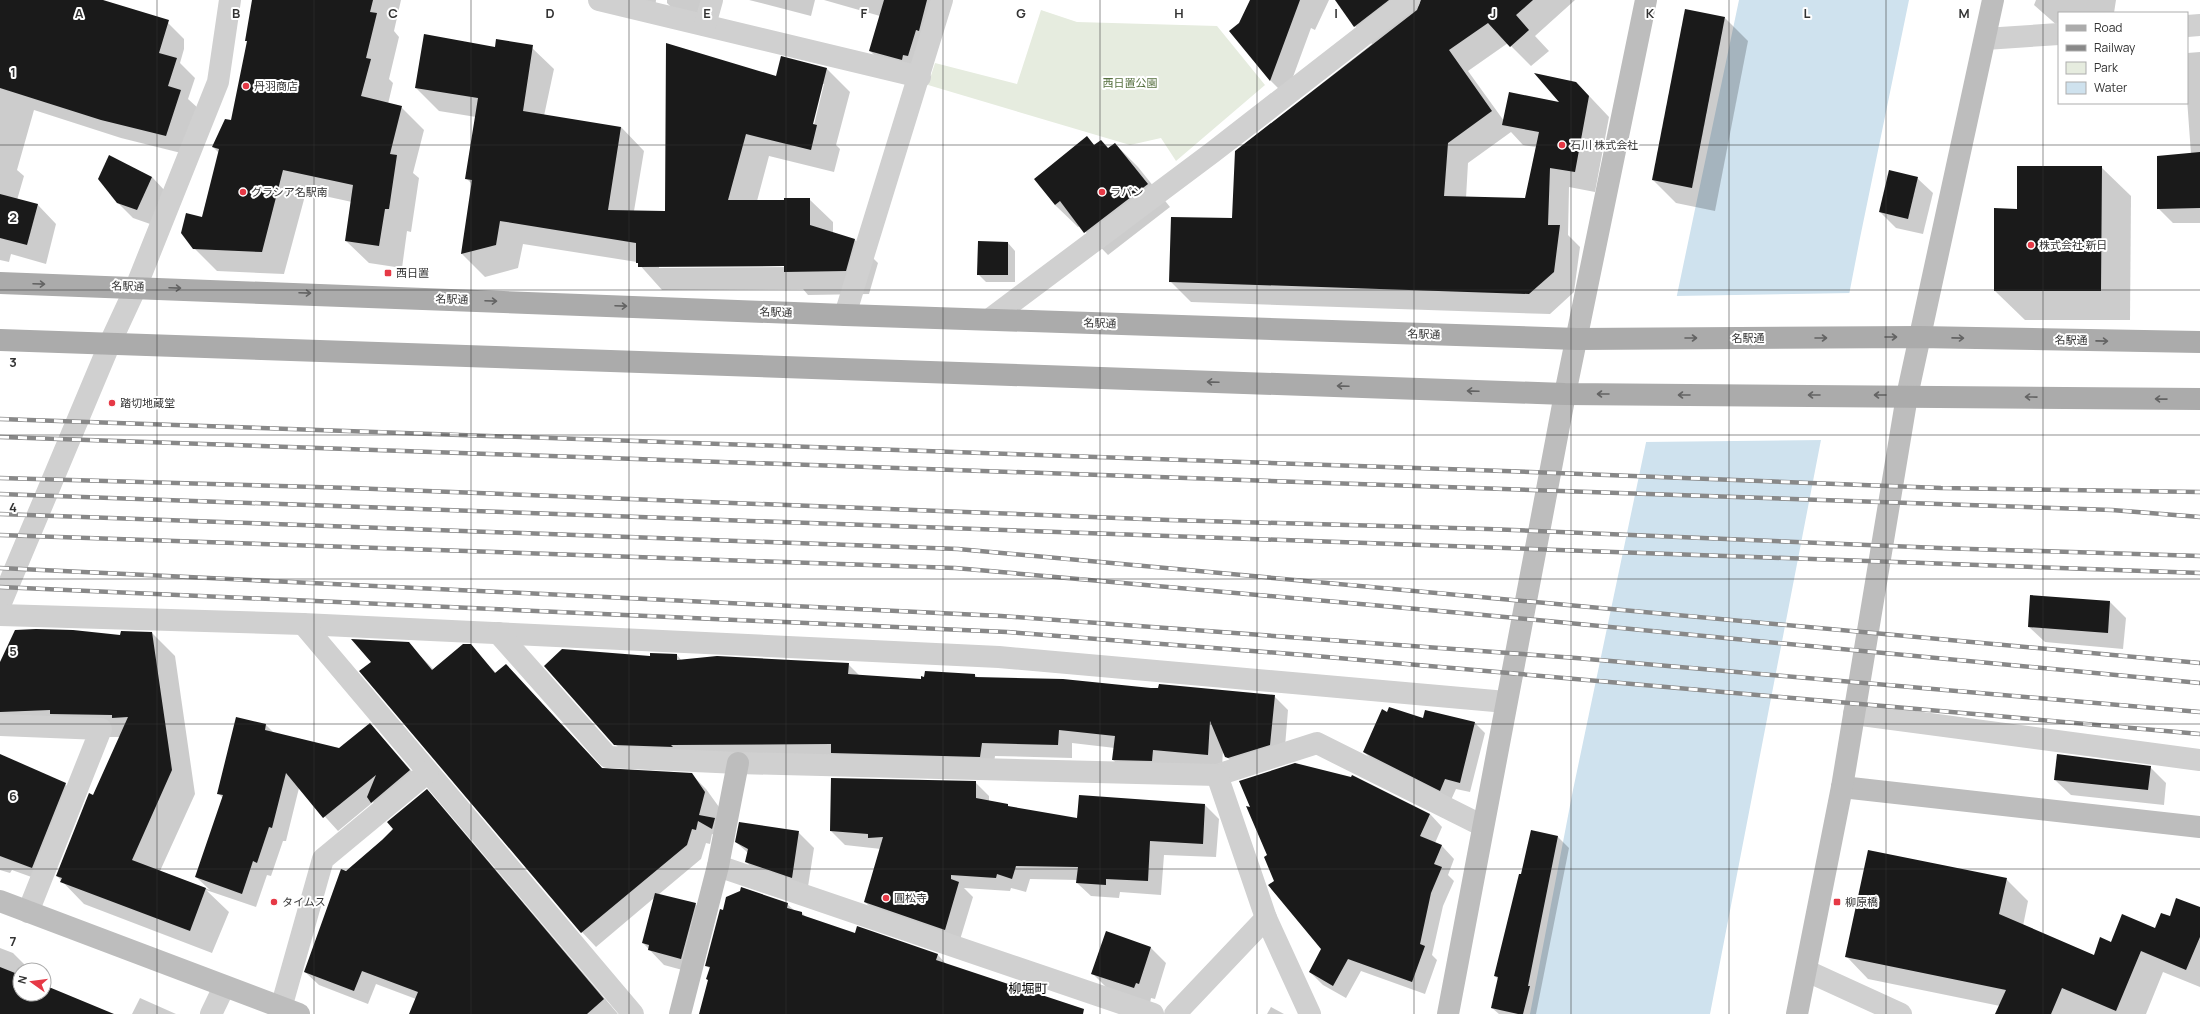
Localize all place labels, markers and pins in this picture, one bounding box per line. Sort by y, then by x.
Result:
place label: 丹羽商店 [254,78,298,93]
marker: 丹羽商店 [241,81,251,91]
place label: 石川 株式会社 [1570,137,1638,152]
marker: 石川 株式会社 [1557,140,1567,150]
place label: グラシア名駅南 [251,184,328,199]
place label: ラパン [1110,184,1143,199]
marker: グラシア名駅南 [238,187,248,197]
marker: ラパン [1097,187,1107,197]
place label: 株式会社 新日 [2039,237,2107,252]
marker: 株式会社 新日 [2026,240,2036,250]
place label: 西日置 [396,265,429,280]
marker: 西日置 [383,268,393,278]
place label: 踏切地蔵堂 [120,395,175,410]
marker: 踏切地蔵堂 [107,398,117,408]
place label: 圓松寺 [894,890,927,905]
marker: 圓松寺 [881,893,891,903]
place label: タイムス [282,894,326,909]
place label: 柳原橋 [1845,894,1878,909]
marker: タイムス [269,897,279,907]
marker: 柳原橋 [1832,897,1842,907]

